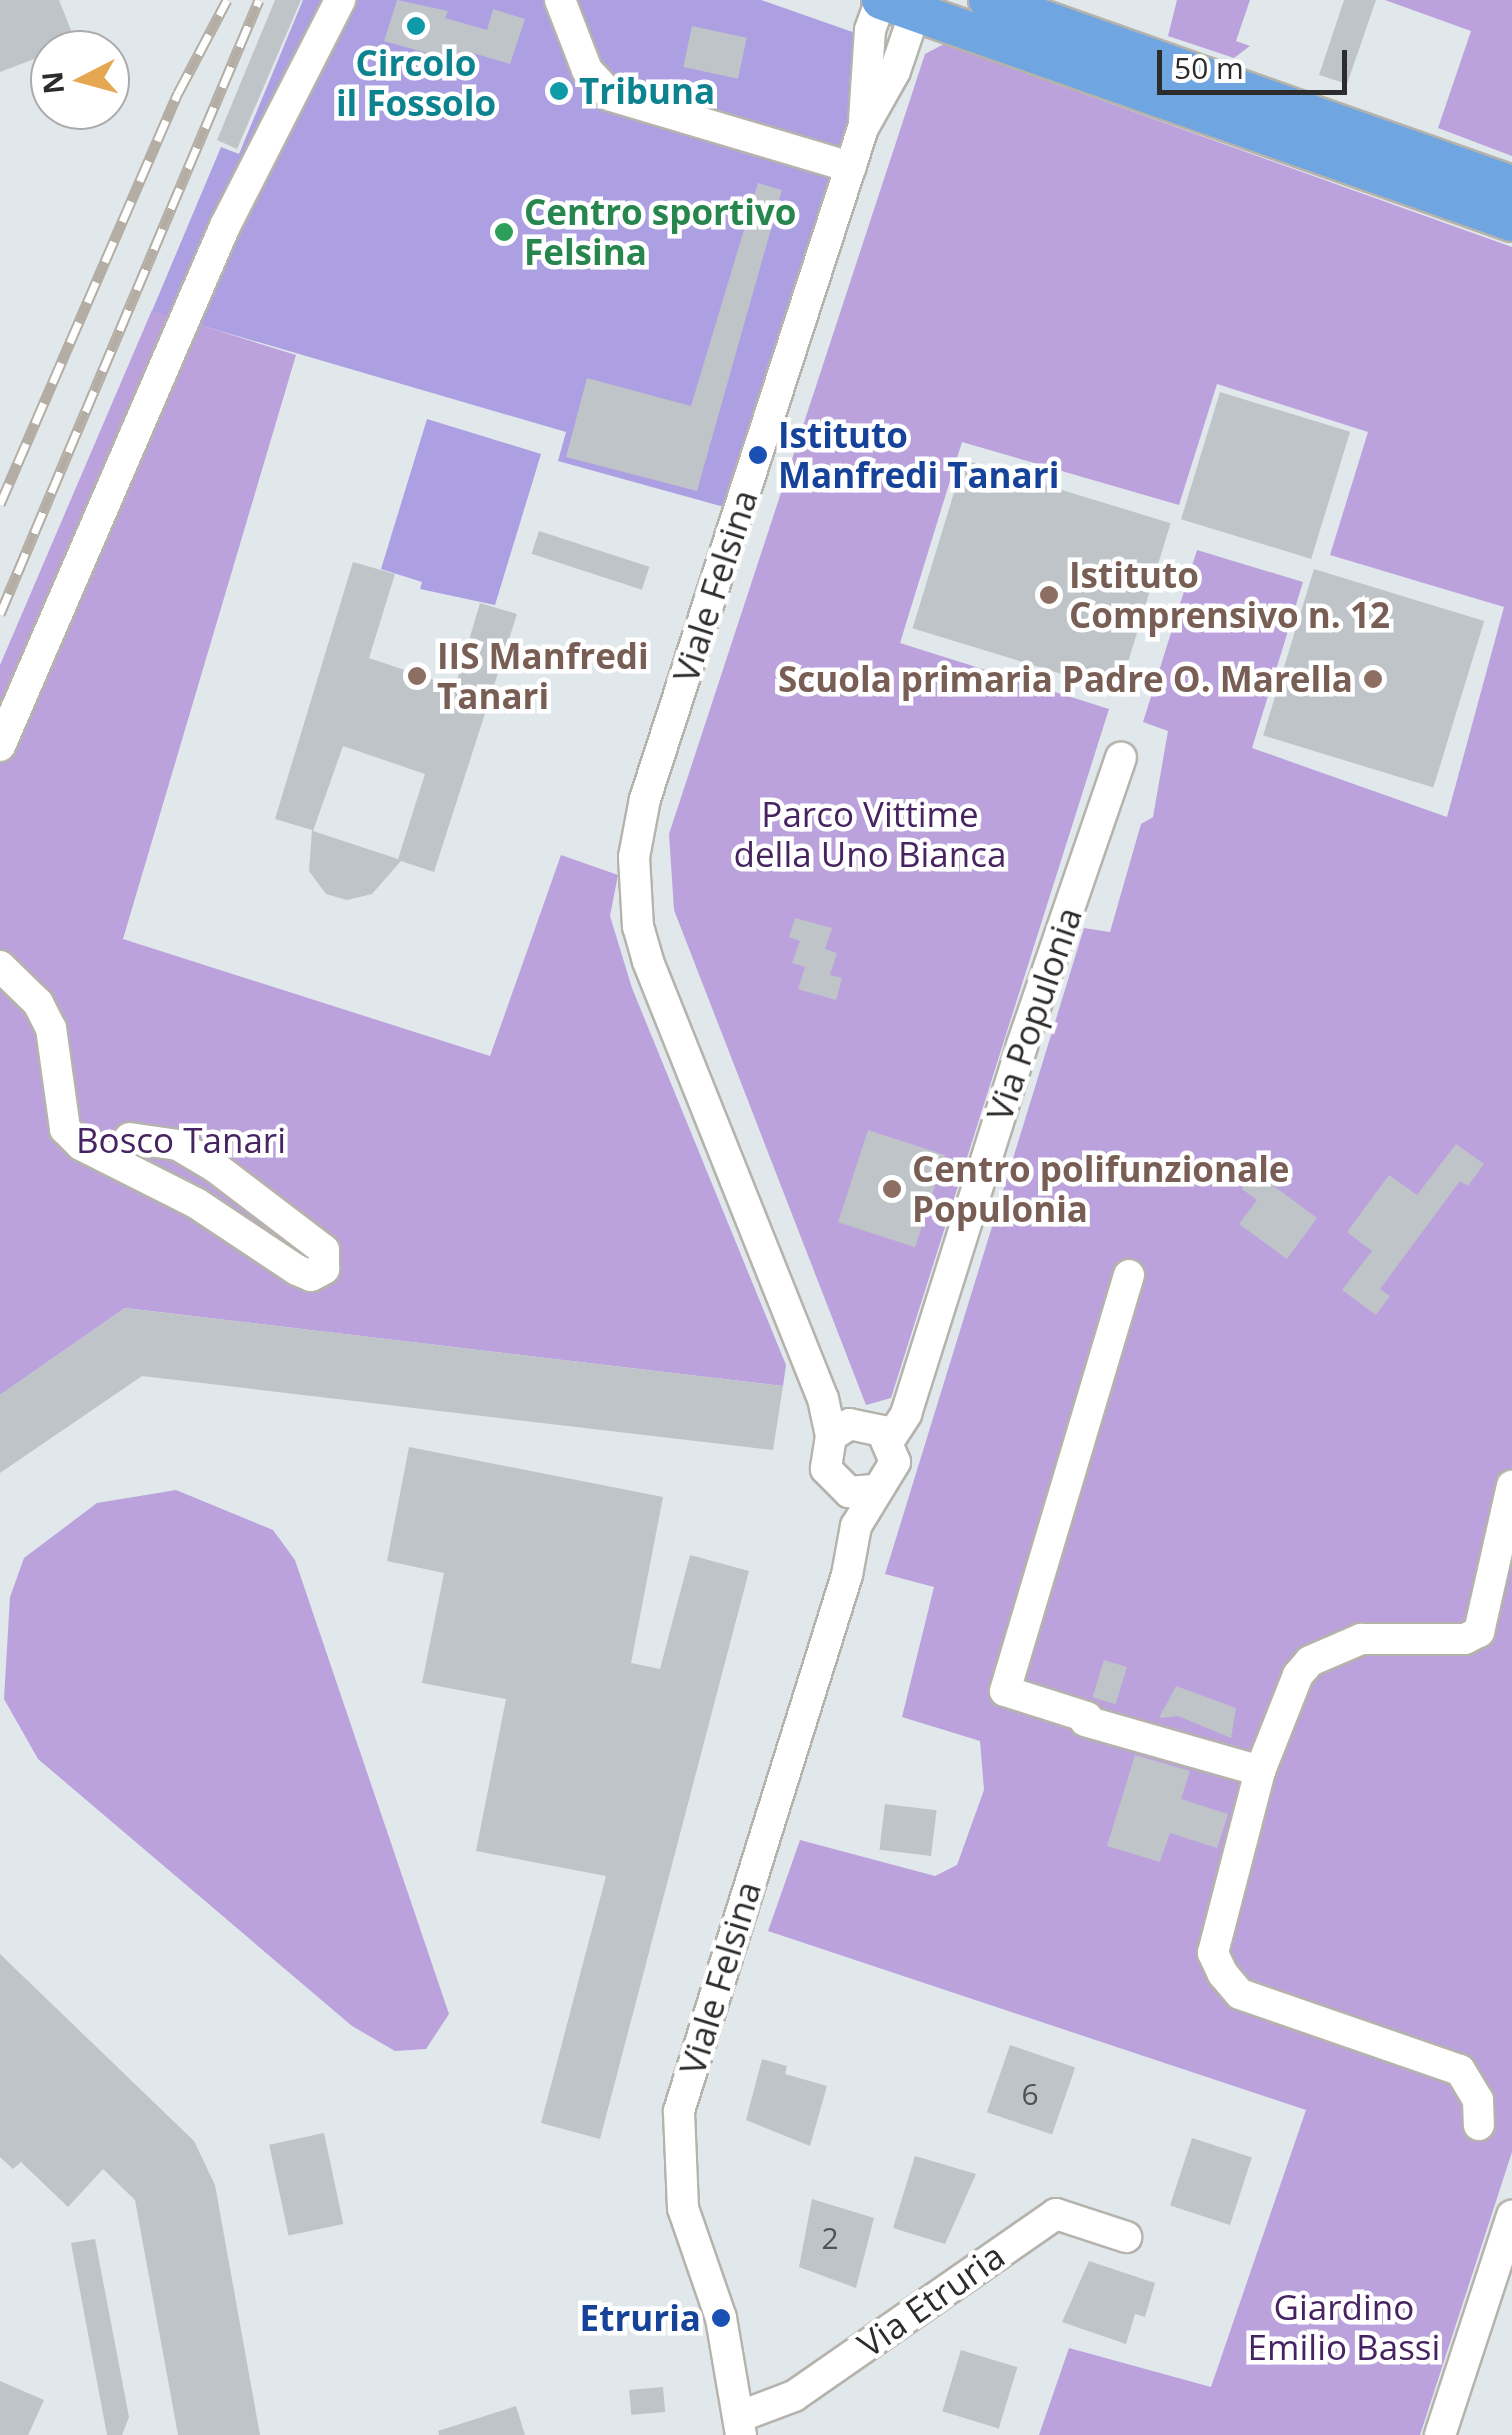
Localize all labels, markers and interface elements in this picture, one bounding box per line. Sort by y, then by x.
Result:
marker: Circolo il Fossolo [405,15,427,37]
north arrow [30,30,130,130]
scale bar [1162,30,1352,92]
place label: Circolo il Fossolo [336,42,496,124]
text: 50 m [1174,47,1244,88]
text: N [32,70,72,96]
place label: Tribuna [579,70,715,112]
marker: Tribuna [548,80,570,102]
place label: Centro sportivo Felsina [524,191,796,273]
marker: Centro sportivo Felsina [493,221,515,243]
place label: Istituto Manfredi Tanari [778,414,1059,496]
marker: Istituto Manfredi Tanari [747,444,769,466]
street label: Viale Felsina [664,485,766,687]
place label: Istituto Comprensivo n. 12 [1069,554,1390,636]
marker: Istituto Comprensivo n. 12 [1038,584,1060,606]
place label: IIS Manfredi Tanari [437,635,649,717]
place label: Scuola primaria Padre O. Marella [778,658,1353,700]
marker: IIS Manfredi Tanari [406,665,428,687]
marker: Scuola primaria Padre O. Marella [1362,668,1384,690]
park label: Parco Vittime della Uno Bianca [734,793,1006,875]
street label: Via Populonia [978,902,1090,1126]
park label: Bosco Tanari [76,1119,286,1161]
place label: Centro polifunzionale Populonia [912,1148,1289,1230]
marker: Centro polifunzionale Populonia [881,1178,903,1200]
street label: Viale Felsina [671,1876,769,2080]
house number: 6 [1021,2076,1039,2112]
house number: 2 [821,2220,839,2256]
street label: Via Etruria [850,2234,1012,2366]
park label: Giardino Emilio Bassi [1248,2286,1440,2368]
place label: Etruria [580,2297,701,2339]
marker: Etruria [710,2307,732,2329]

